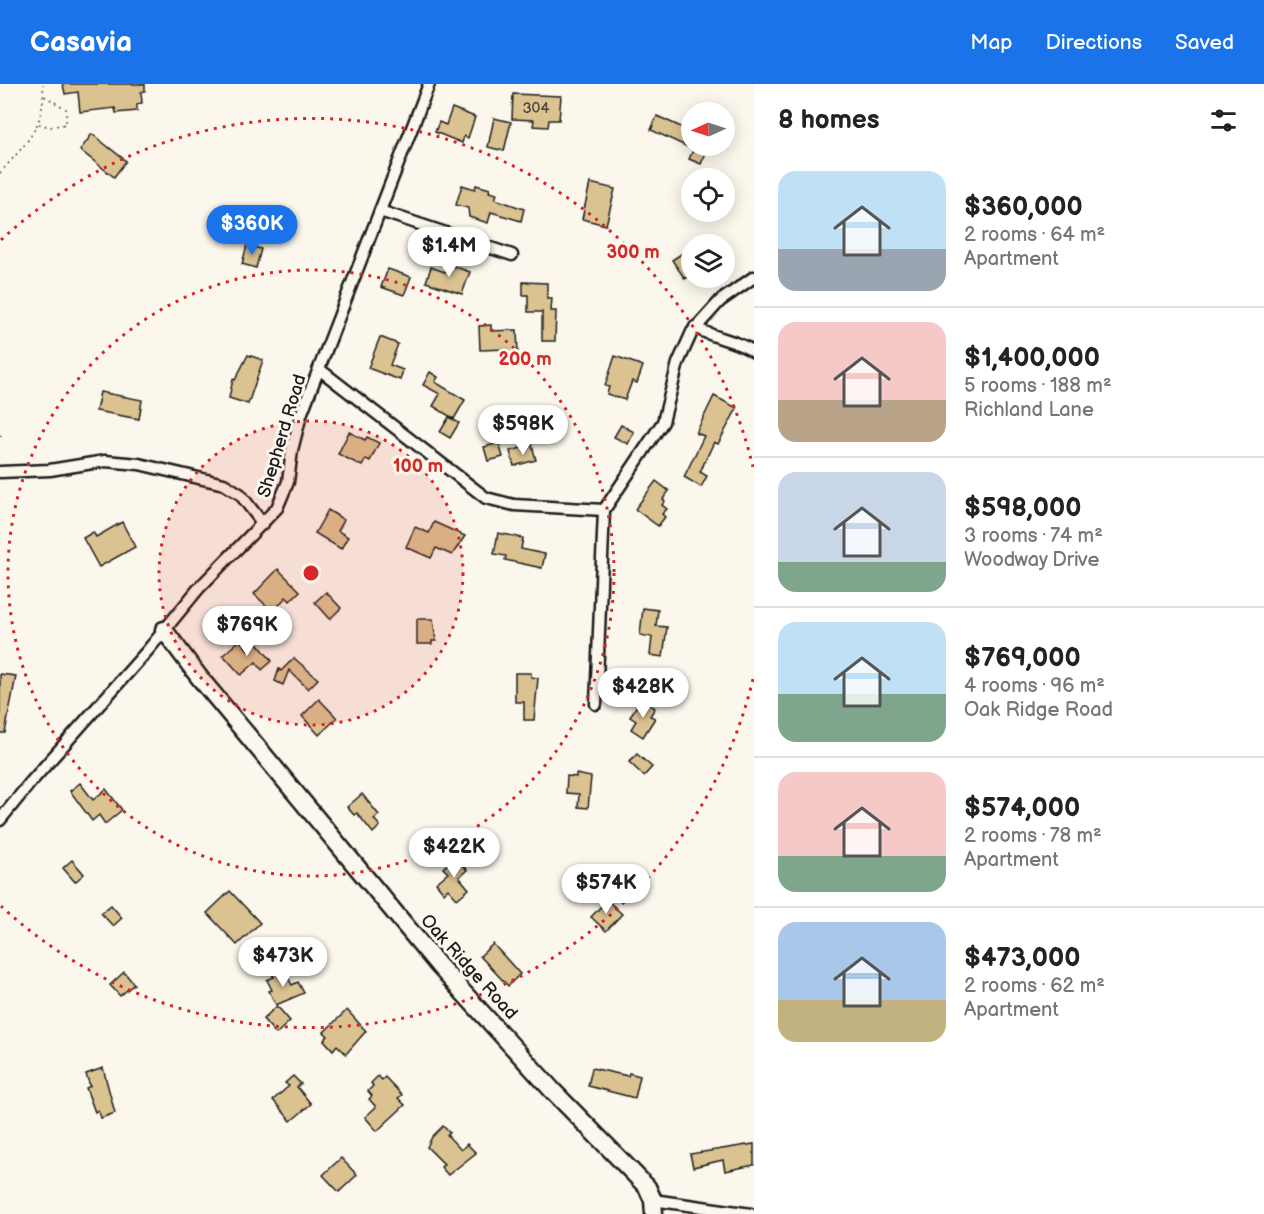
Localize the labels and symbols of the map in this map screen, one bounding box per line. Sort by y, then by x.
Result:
house number: 304 [522,99,550,118]
north arrow [681,102,735,156]
pin: $360K [210,205,294,256]
pin: $1.4M [407,227,491,278]
text: 300 m [606,242,660,263]
text: 200 m [498,349,552,370]
street label: Shepherd Road [253,372,311,500]
pin: $598K [481,405,565,456]
text: 100 m [393,456,443,477]
centre of rings [301,563,321,583]
pin: $769K [205,606,289,657]
pin: $428K [601,668,685,719]
pin: $422K [412,828,496,879]
pin: $574K [564,864,648,915]
street label: Oak Ridge Road [416,910,522,1024]
pin: $473K [241,937,325,988]

